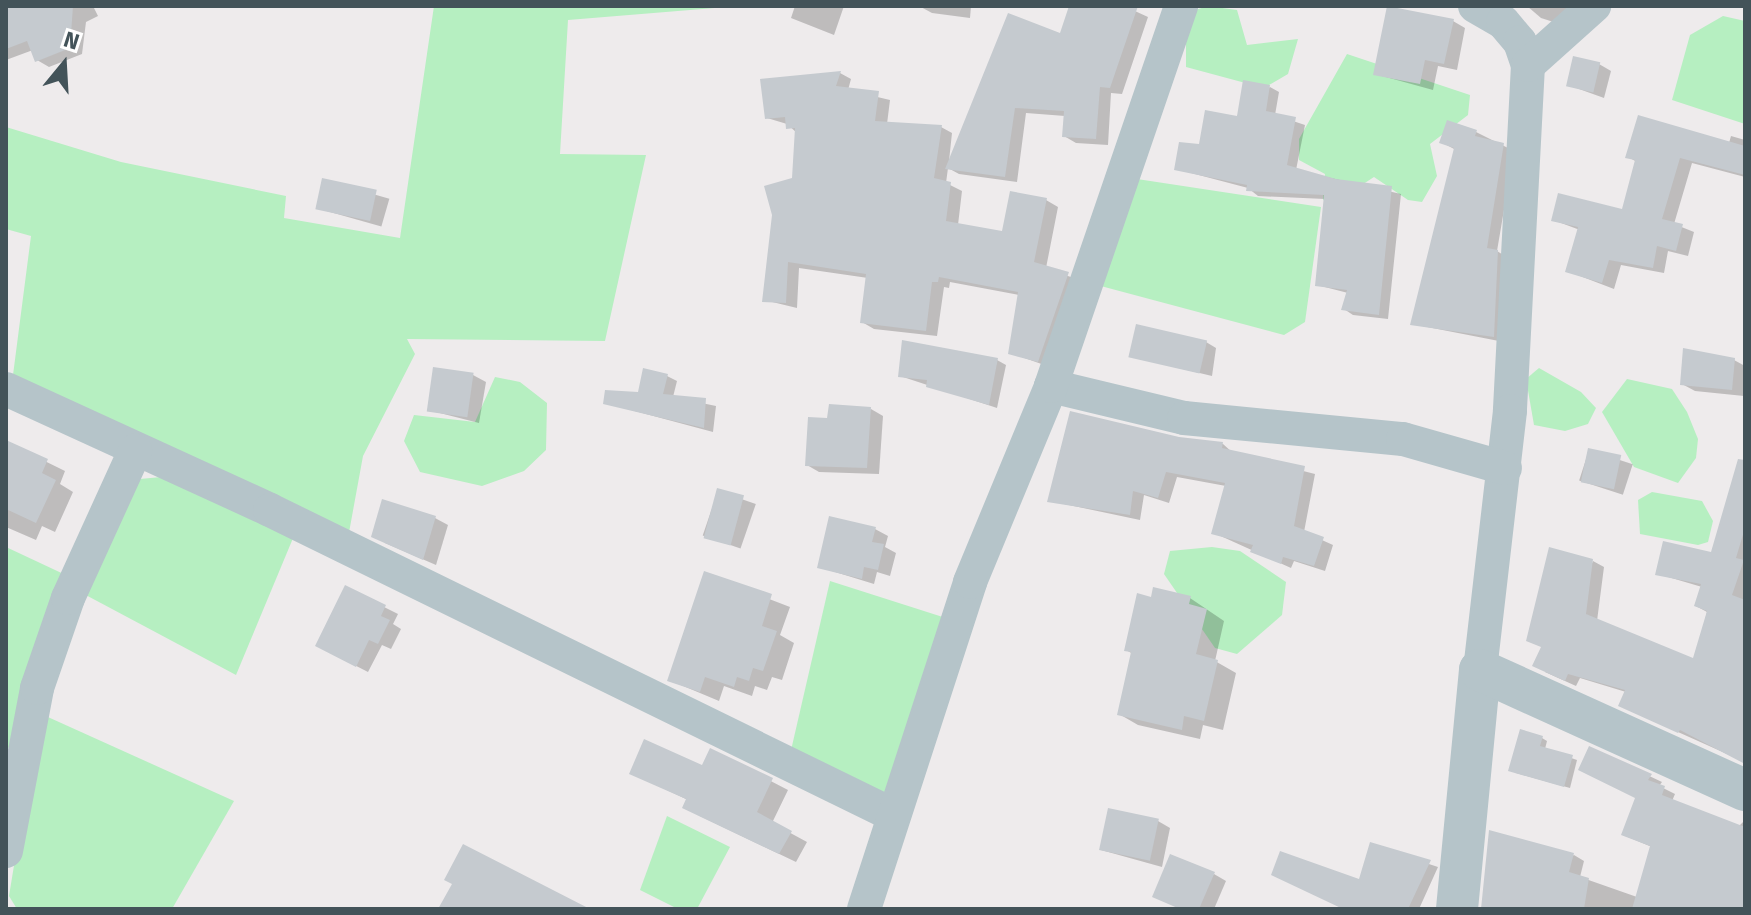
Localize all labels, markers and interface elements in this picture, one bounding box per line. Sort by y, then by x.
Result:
north arrow [24,24,104,104]
text: N [60,26,83,56]

